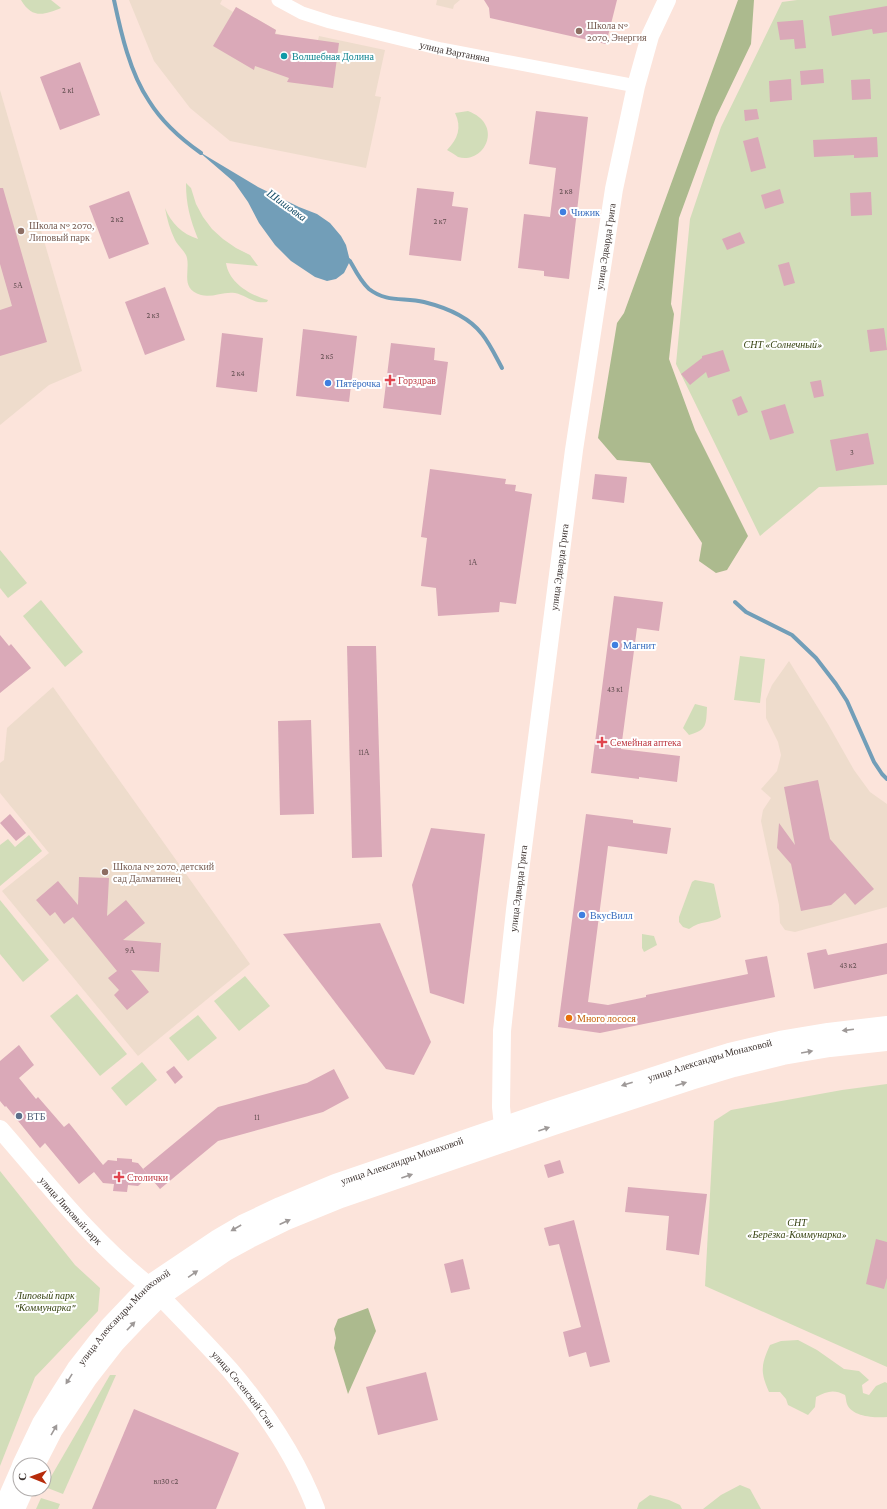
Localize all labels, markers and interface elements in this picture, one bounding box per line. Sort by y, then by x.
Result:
place label: Школа № 2070, Энергия [587,20,647,43]
marker: Школа № 2070, Энергия [574,26,584,36]
street label: улица Вартаняна [419,39,491,64]
marker: Волшебная Долина [279,51,289,61]
place label: Волшебная Долина [292,51,374,62]
house number: 2 к1 [62,86,74,95]
water label: Шишовка [264,186,310,224]
house number: 2 к8 [559,187,573,196]
street label: улица Эдварда Грига [594,202,618,291]
marker: Чижик [558,207,568,217]
place label: Чижик [571,207,600,218]
house number: 2 к2 [110,215,124,224]
house number: 2 к7 [434,217,447,226]
place label: Школа № 2070, Липовый парк [29,220,94,243]
marker: Школа № 2070, Липовый парк [16,226,26,236]
house number: 5А [13,281,23,290]
house number: 2 к3 [147,311,160,320]
park label: СНТ «Солнечный» [744,339,822,350]
house number: 2 к5 [321,352,334,361]
house number: 2 к4 [231,369,245,378]
marker: Горздрав [385,375,395,385]
place label: Горздрав [398,375,436,386]
marker: Пятёрочка [323,378,333,388]
place label: Пятёрочка [336,378,381,389]
house number: 3 [850,448,854,457]
street label: улица Эдварда Грига [548,523,571,611]
house number: 1А [469,558,477,567]
marker: Магнит [610,640,620,650]
place label: Магнит [623,640,656,651]
house number: 43 к1 [607,685,623,694]
marker: Семейная аптека [597,737,607,747]
place label: Семейная аптека [610,737,682,748]
house number: 11А [358,748,370,757]
street label: улица Эдварда Грига [508,844,529,933]
place label: Школа № 2070, детский сад Далматинец [113,861,215,884]
marker: Школа № 2070, детский сад Далматинец [100,867,110,877]
marker: ВкусВилл [577,910,587,920]
place label: ВкусВилл [590,910,633,921]
house number: 9А [125,946,135,955]
house number: 43 к2 [839,961,857,970]
marker: Много лосося [564,1013,574,1023]
place label: Много лосося [577,1013,636,1024]
one-way arrow [842,1026,854,1033]
street label: улица Александры Монаховой [646,1037,774,1084]
one-way arrow [801,1049,813,1055]
one-way arrow [621,1081,633,1087]
one-way arrow [675,1081,687,1087]
marker: ВТБ [14,1111,24,1121]
place label: ВТБ [27,1111,46,1122]
house number: 11 [254,1113,260,1122]
one-way arrow [538,1126,550,1132]
street label: улица Александры Монаховой [339,1134,465,1187]
marker: Столички [114,1172,124,1182]
place label: Столички [127,1172,169,1183]
one-way arrow [401,1173,413,1179]
street label: улица Липовый парк [37,1175,104,1247]
park label: СНТ «Берёзка-Коммунарка» [747,1217,847,1240]
one-way arrow [280,1219,291,1225]
one-way arrow [230,1224,242,1231]
street label: улица Александры Монаховой [76,1267,172,1367]
one-way arrow [188,1270,198,1278]
park label: Липовый парк "Коммунарка" [14,1290,76,1313]
one-way arrow [127,1321,136,1331]
street label: улица Сосенский Стан [209,1349,278,1431]
one-way arrow [65,1374,73,1384]
one-way arrow [50,1424,57,1436]
north arrow [12,1457,52,1497]
text: С [16,1473,28,1481]
house number: вл30 с2 [154,1477,179,1486]

